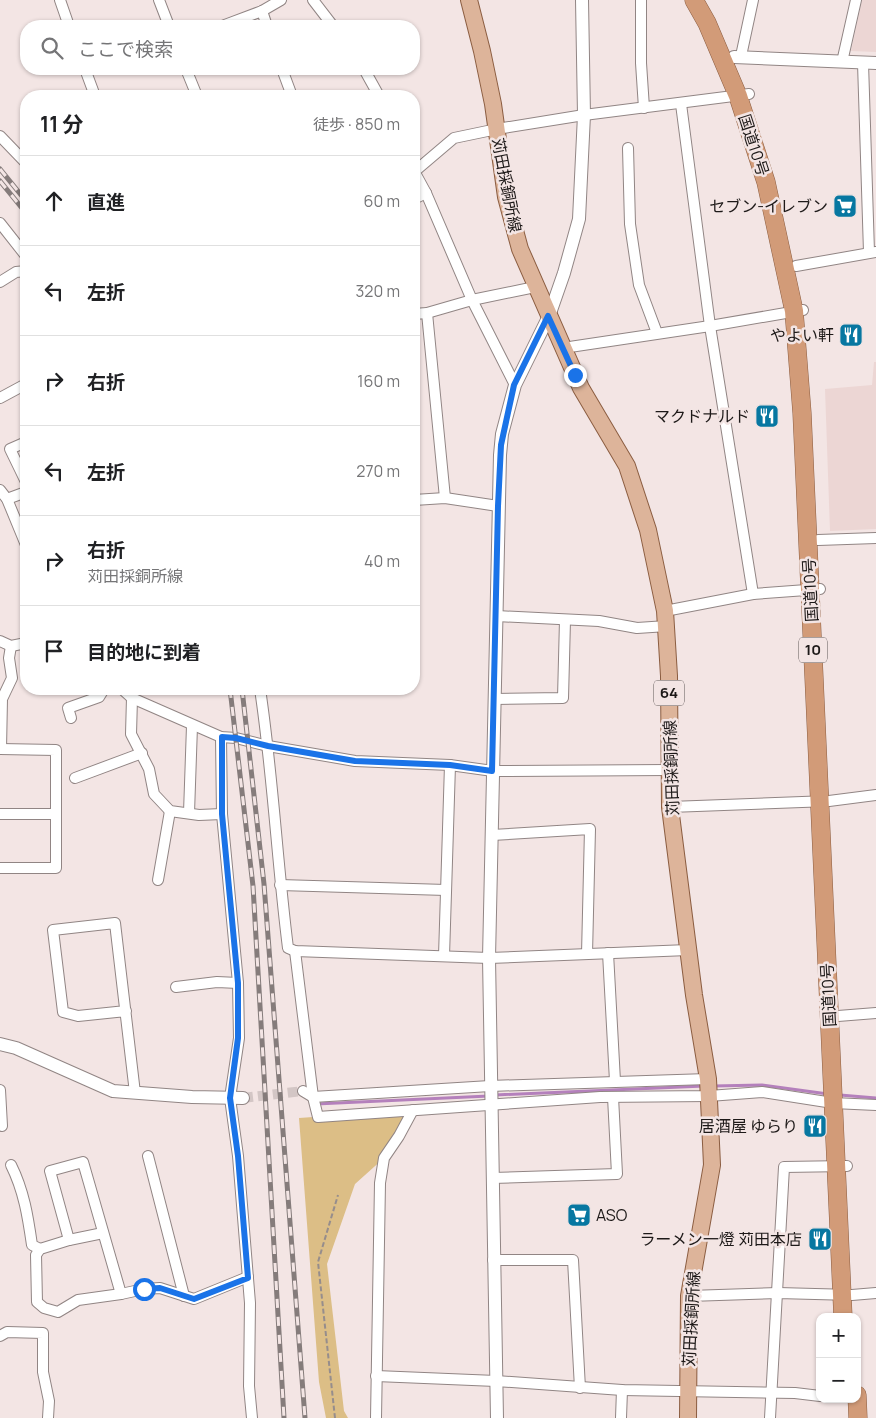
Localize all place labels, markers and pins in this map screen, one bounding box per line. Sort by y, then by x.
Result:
supermarket icon: セブン-イレブン [832,193,858,219]
place label: セブン-イレブン [709,195,828,217]
restaurant icon: やよい軒 [838,322,864,348]
place label: やよい軒 [770,324,834,346]
restaurant icon: マクドナルド [754,403,780,429]
place label: マクドナルド [654,405,750,427]
restaurant icon: 居酒屋 ゆらり [802,1113,828,1139]
place label: 居酒屋 ゆらり [699,1115,798,1137]
supermarket icon: ASO [566,1202,592,1228]
place label: ASO [596,1204,628,1226]
restaurant icon: ラーメン一燈 苅田本店 [807,1226,833,1252]
place label: ラーメン一燈 苅田本店 [639,1228,802,1250]

